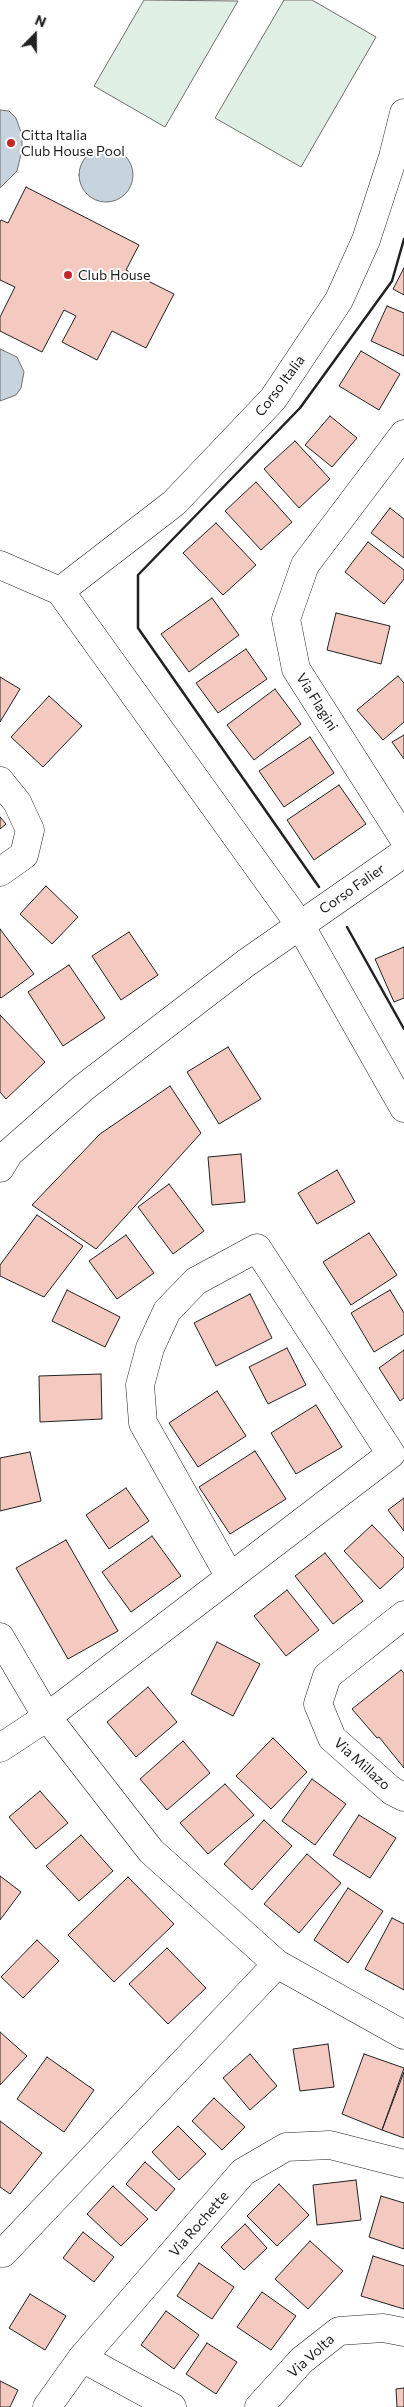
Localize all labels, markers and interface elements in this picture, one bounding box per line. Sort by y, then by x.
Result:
north arrow [10,10,60,60]
text: N [33,11,49,30]
place label: Citta Italia Club House Pool [21,127,125,160]
marker: Citta Italia Club House Pool [5,137,17,149]
place label: Club House [78,267,150,283]
marker: Club House [62,269,74,281]
street label: Corso Italia [252,352,308,420]
street label: Via Flagini [293,670,341,734]
street label: Corso Falier [316,860,388,918]
street label: Via Millazo [330,1734,394,1794]
street label: Via Rochette [166,2188,232,2260]
street label: Via Volta [284,2331,338,2381]

